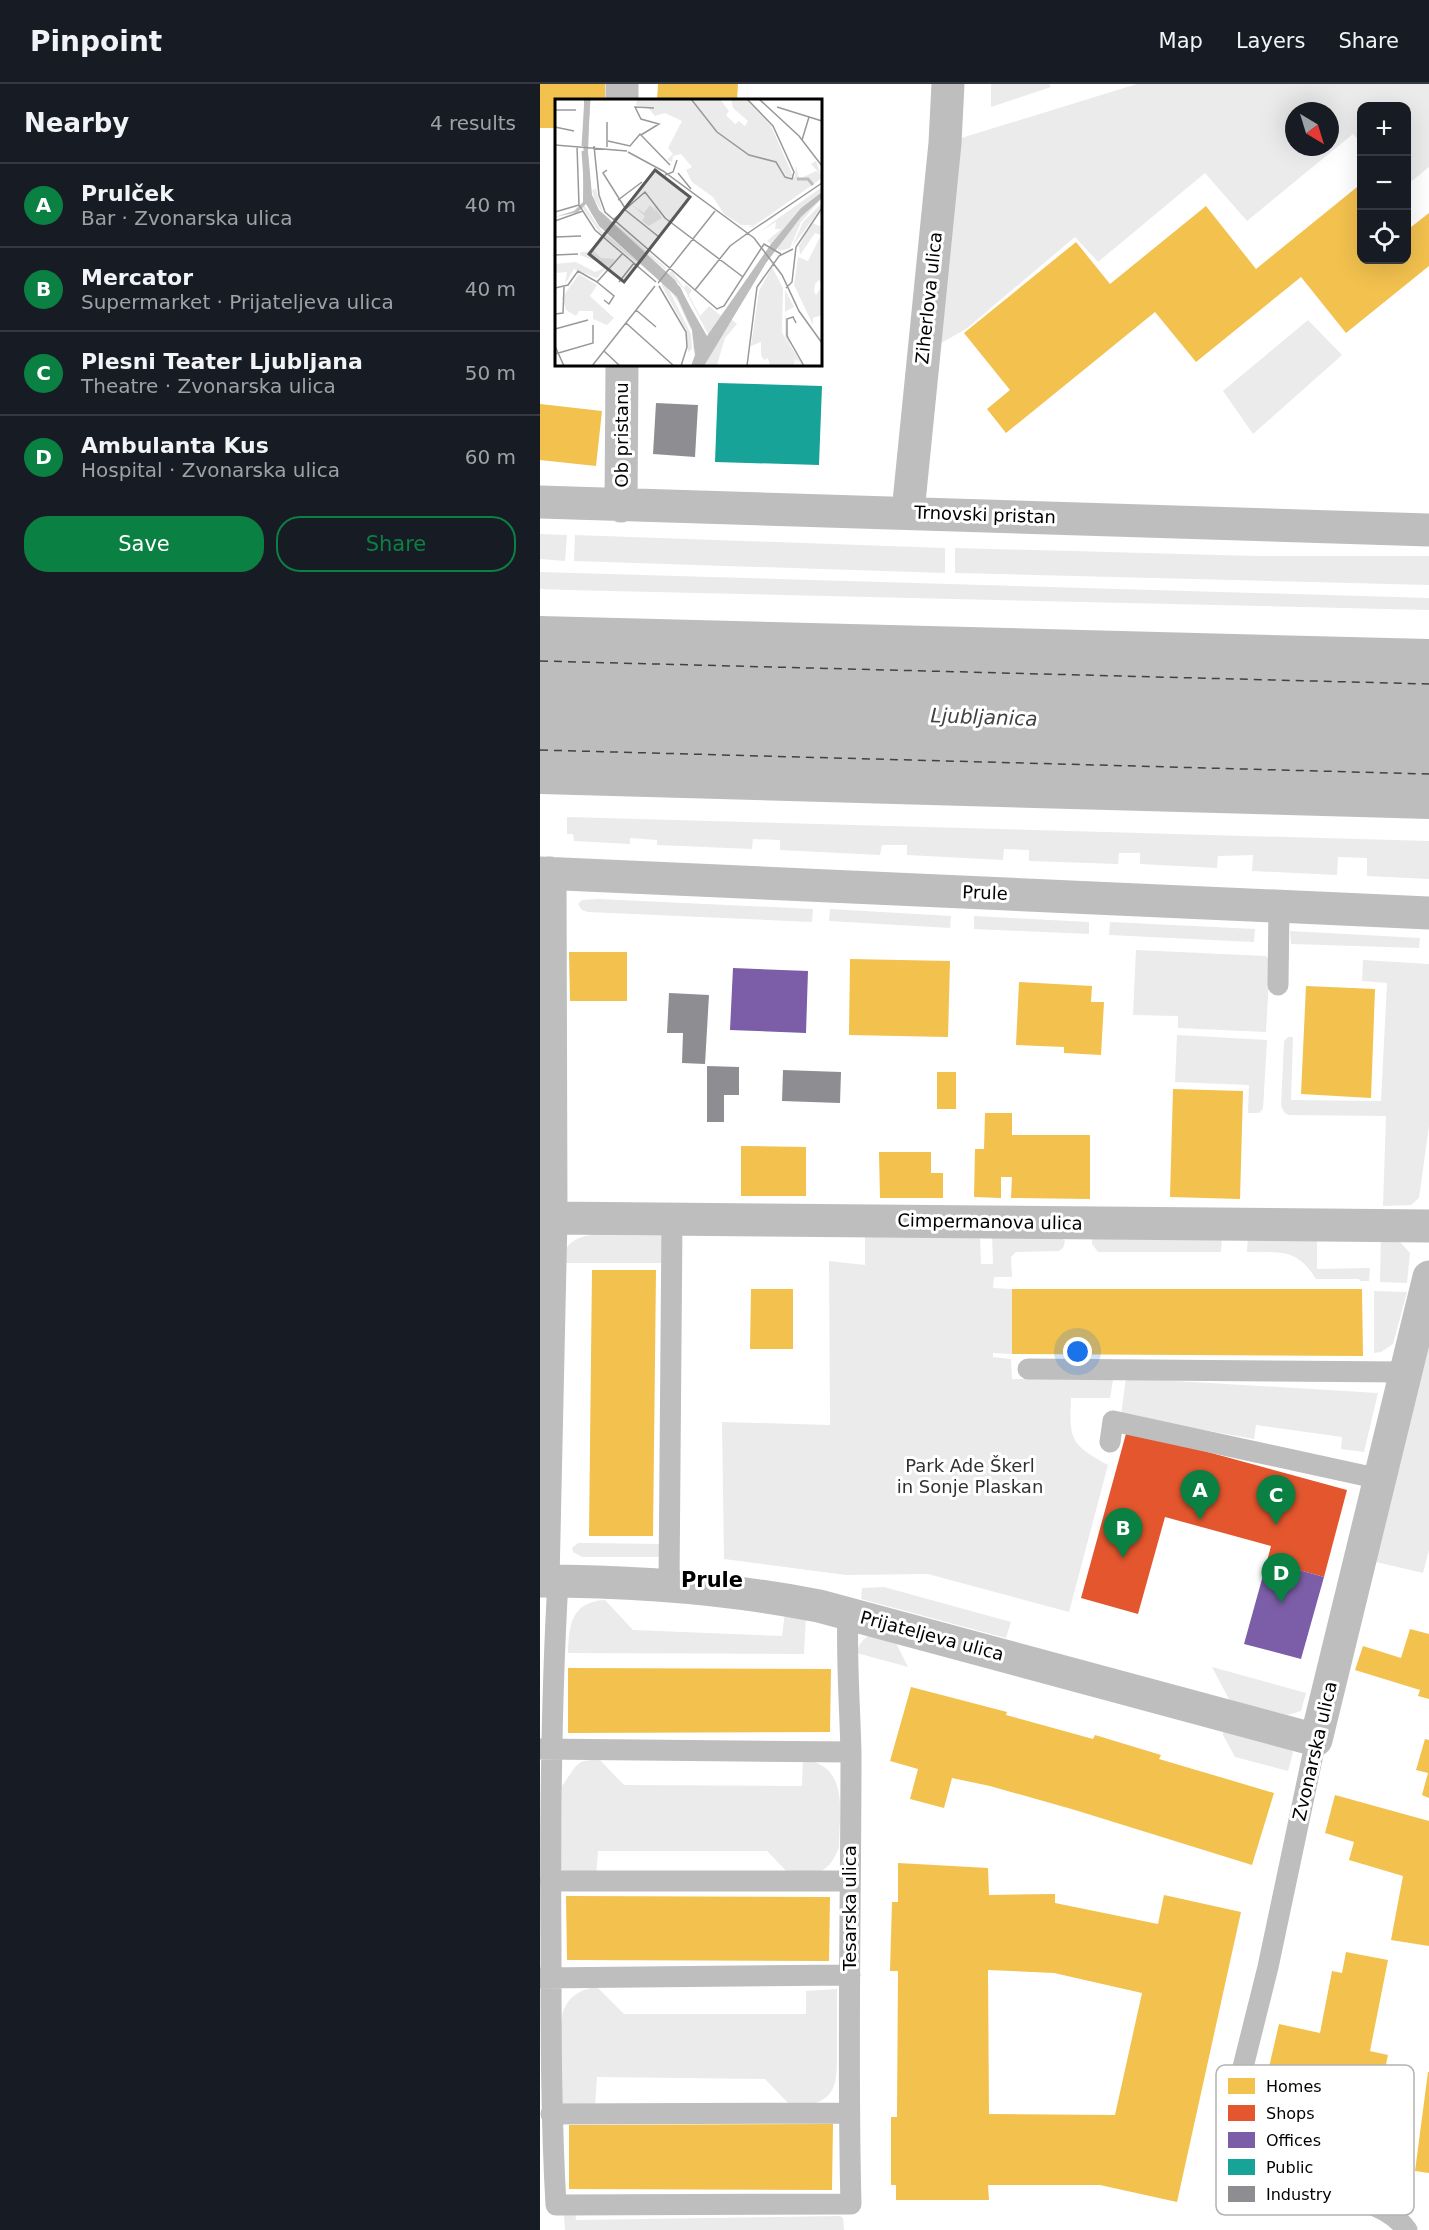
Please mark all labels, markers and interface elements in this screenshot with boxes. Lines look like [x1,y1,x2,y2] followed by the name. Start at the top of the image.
[30,25,162,58] text: Pinpoint
[1159,29,1203,53] text: Map
[1236,29,1305,53] text: Layers
[1338,29,1399,53] text: Share
[555,99,822,366] inset map
[1285,102,1339,156] north arrow
[1357,102,1411,264] map controls
[1357,102,1411,156] button: +
[24,108,129,138] text: Nearby
[430,111,516,135] text: 4 results
[1357,156,1411,210] button: −
[81,181,174,206] text: Prulček
[36,193,51,217] text: A
[465,193,516,217] text: 40 m
[81,206,293,230] text: Bar · Zvonarska ulica
[1357,210,1411,264] button: locate
[911,231,946,365] street label: Ziherlova ulica
[81,265,193,290] text: Mercator
[36,277,51,301] text: B
[465,277,516,301] text: 40 m
[81,290,394,314] text: Supermarket · Prijateljeva ulica
[81,349,363,374] text: Plesni Teater Ljubljana
[36,361,51,385] text: C
[465,361,516,385] text: 50 m
[81,374,336,398] text: Theatre · Zvonarska ulica
[611,382,632,488] street label: Ob pristanu
[81,433,269,458] text: Ambulanta Kus
[35,445,52,469] text: D
[465,445,516,469] text: 60 m
[81,458,340,482] text: Hospital · Zvonarska ulica
[913,501,1056,527] street label: Trnovski pristan
[24,516,264,572] button: Save
[276,516,516,572] button: Share
[930,703,1038,731] water label: Ljubljanica
[962,881,1008,904] street label: Prule
[897,1209,1083,1234] street label: Cimpermanova ulica
[1063,1337,1092,1366] your location
[897,1455,1043,1497] park label: Park Ade Škerl in Sonje Plaskan
[1180,1470,1220,1520] pin: A
[1256,1476,1296,1525] pin: C
[1104,1508,1142,1558] pin: B
[1262,1554,1300,1603] pin: D
[681,1568,743,1592] district label: Prule
[858,1606,1006,1665] street label: Prijateljeva ulica
[1288,1679,1341,1823] street label: Zvonarska ulica
[839,1845,860,1972] street label: Tesarska ulica
[1216,2065,1414,2215] legend
[1266,2077,1322,2096] text: Homes
[1266,2104,1315,2123] text: Shops
[1266,2131,1321,2150] text: Offices
[1266,2158,1313,2177] text: Public
[1266,2185,1332,2204] text: Industry

